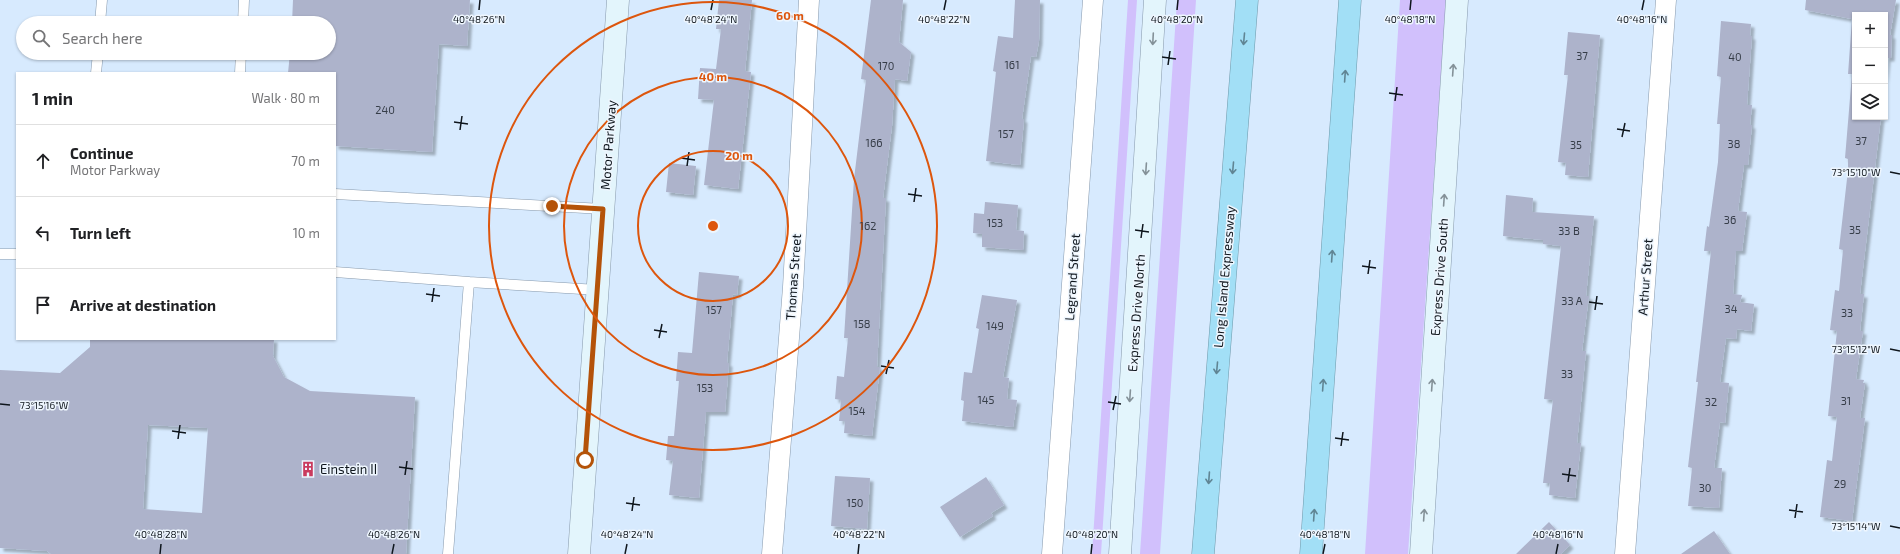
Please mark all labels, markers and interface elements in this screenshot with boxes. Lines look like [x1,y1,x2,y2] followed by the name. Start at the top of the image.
[776,8,804,22] text: 60 m
[1852,12,1888,120] map controls
[1852,12,1888,48] button: +
[453,13,505,25] text: 40°48'26"N
[685,13,737,25] text: 40°48'24"N
[918,13,970,25] text: 40°48'22"N
[1151,13,1203,25] text: 40°48'20"N
[1385,13,1435,25] text: 40°48'18"N
[1617,13,1667,25] text: 40°48'16"N
[16,16,336,60] search box
[30,27,52,49] icon: search
[62,29,143,47] text: Search here
[1150,32,1157,45] one-way arrow
[1240,32,1247,45] one-way arrow
[1852,48,1888,84] button: −
[1576,49,1588,62] house number: 37
[1728,50,1742,63] house number: 40
[1004,58,1020,71] house number: 161
[878,59,894,72] house number: 170
[1449,64,1456,77] one-way arrow
[699,69,727,83] text: 40 m
[1341,70,1348,83] one-way arrow
[1852,84,1888,120] button: layers
[32,88,73,108] text: 1 min
[251,90,320,106] text: Walk · 80 m
[597,99,619,191] street label: Motor Parkway
[375,103,395,116] house number: 240
[998,127,1014,140] house number: 157
[1855,134,1867,147] house number: 37
[866,136,882,149] house number: 166
[1728,137,1740,150] house number: 38
[1570,138,1582,151] house number: 35
[70,144,133,162] text: Continue
[725,148,753,162] text: 20 m
[32,150,54,172] icon: ahead
[291,153,320,169] text: 70 m
[1230,161,1237,174] one-way arrow
[70,162,160,178] text: Motor Parkway
[1142,162,1149,175] one-way arrow
[1832,166,1881,178] text: 73°15'10"W
[1441,194,1448,207] one-way arrow
[543,197,561,215] route end
[1210,205,1238,349] street label: Long Island Expressway
[1724,213,1736,226] house number: 36
[987,216,1003,229] house number: 153
[1427,217,1451,337] street label: Express Drive South
[706,219,720,233] centre of rings
[860,219,876,232] house number: 162
[32,222,54,244] icon: left
[1849,223,1861,236] house number: 35
[70,224,131,242] text: Turn left
[1558,224,1580,237] house number: 33 B
[293,225,320,241] text: 10 m
[782,233,804,321] street label: Thomas Street
[1061,233,1083,321] street label: Legrand Street
[1634,238,1656,316] street label: Arthur Street
[1328,250,1335,263] one-way arrow
[1124,254,1148,372] street label: Express Drive North
[32,294,54,316] icon: arrive
[1561,294,1583,307] house number: 33 A
[70,296,216,314] text: Arrive at destination
[1725,302,1738,315] house number: 34
[706,303,722,316] house number: 157
[1841,306,1853,319] house number: 33
[854,317,870,330] house number: 158
[986,319,1004,332] house number: 149
[1832,343,1881,355] text: 73°15'12"W
[1214,361,1221,374] one-way arrow
[1561,367,1573,380] house number: 33
[1319,379,1326,392] one-way arrow
[1429,379,1436,392] one-way arrow
[697,381,713,394] house number: 153
[1127,389,1134,402] one-way arrow
[977,393,995,406] house number: 145
[1841,394,1851,407] house number: 31
[1705,395,1717,408] house number: 32
[20,399,69,411] text: 73°15'16"W
[848,404,866,417] house number: 154
[576,451,594,469] route start
[299,460,317,478] building icon: Einstein II
[320,461,377,477] place label: Einstein II
[1205,471,1212,484] one-way arrow
[1834,477,1846,490] house number: 29
[1699,481,1711,494] house number: 30
[847,496,863,509] house number: 150
[1310,509,1317,522] one-way arrow
[1420,509,1427,522] one-way arrow
[1832,520,1881,532] text: 73°15'14"W
[135,528,187,540] text: 40°48'28"N
[368,528,420,540] text: 40°48'26"N
[601,528,653,540] text: 40°48'24"N
[833,528,885,540] text: 40°48'22"N
[1066,528,1118,540] text: 40°48'20"N
[1300,528,1350,540] text: 40°48'18"N
[1533,528,1583,540] text: 40°48'16"N

